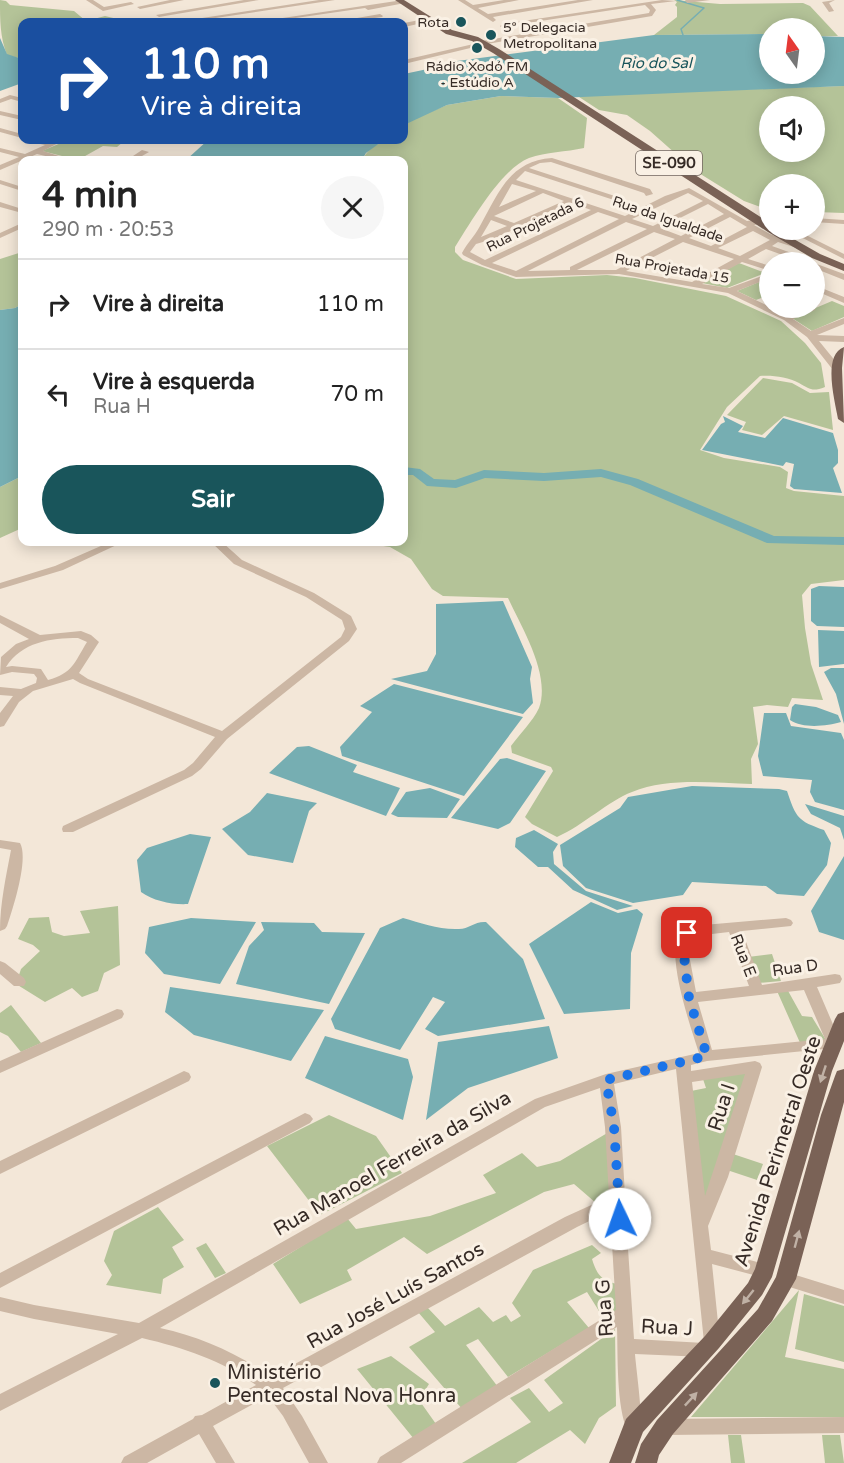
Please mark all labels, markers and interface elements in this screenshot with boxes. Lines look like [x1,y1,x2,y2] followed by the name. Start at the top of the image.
[417,14,449,31] place label: Rota
[454,15,468,29] marker: Rota
[759,18,825,84] north arrow
[759,18,825,318] map controls
[503,19,597,52] place label: 5° Delegacia Metropolitana
[484,28,498,42] marker: 5° Delegacia Metropolitana
[141,39,270,90] text: 110 m
[470,41,484,55] marker: Rádio Xodó FM - Estúdio A
[42,42,120,120] icon: right
[620,54,694,72] water label: Rio do Sal
[426,58,528,91] place label: Rádio Xodó FM - Estúdio A
[141,90,302,123] text: Vire à direita
[759,96,825,162] button: sound
[636,151,702,175] road number: SE-090
[42,174,138,217] text: 4 min
[759,174,825,240] button: +
[321,176,384,239] button: close
[483,193,587,255] street label: Rua Projetada 6
[610,193,726,246] street label: Rua da Igualdade
[42,218,174,242] text: 290 m · 20:53
[614,250,730,287] street label: Rua Projetada 15
[759,252,825,318] button: −
[42,288,75,321] icon: right
[93,291,224,317] text: Vire à direita
[317,291,384,317] text: 110 m
[93,369,255,395] text: Vire à esquerda
[42,378,75,411] icon: left
[330,381,384,407] text: 70 m
[93,395,151,419] text: Rua H
[42,465,384,534] button: Sair
[661,907,712,958] pin
[670,916,703,949] icon: arrive
[726,931,760,980] street label: Rua E
[771,955,819,981] street label: Rua D
[729,1033,827,1270] street label: Avenida Perimetral Oeste
[818,1065,827,1083] one-way arrow
[703,1081,741,1134] street label: Rua I
[269,1086,516,1242] street label: Rua Manoel Ferreira da Silva
[588,1187,652,1251] position arrow
[792,1230,802,1248] one-way arrow
[303,1237,488,1355] street label: Rua José Luís Santos
[591,1278,619,1338] street label: Rua G
[743,1290,755,1305] one-way arrow
[640,1315,694,1341] street label: Rua J
[227,1361,456,1408] place label: Ministério Pentecostal Nova Honra
[208,1376,222,1390] marker: Ministério Pentecostal Nova Honra
[684,1392,697,1407] one-way arrow

